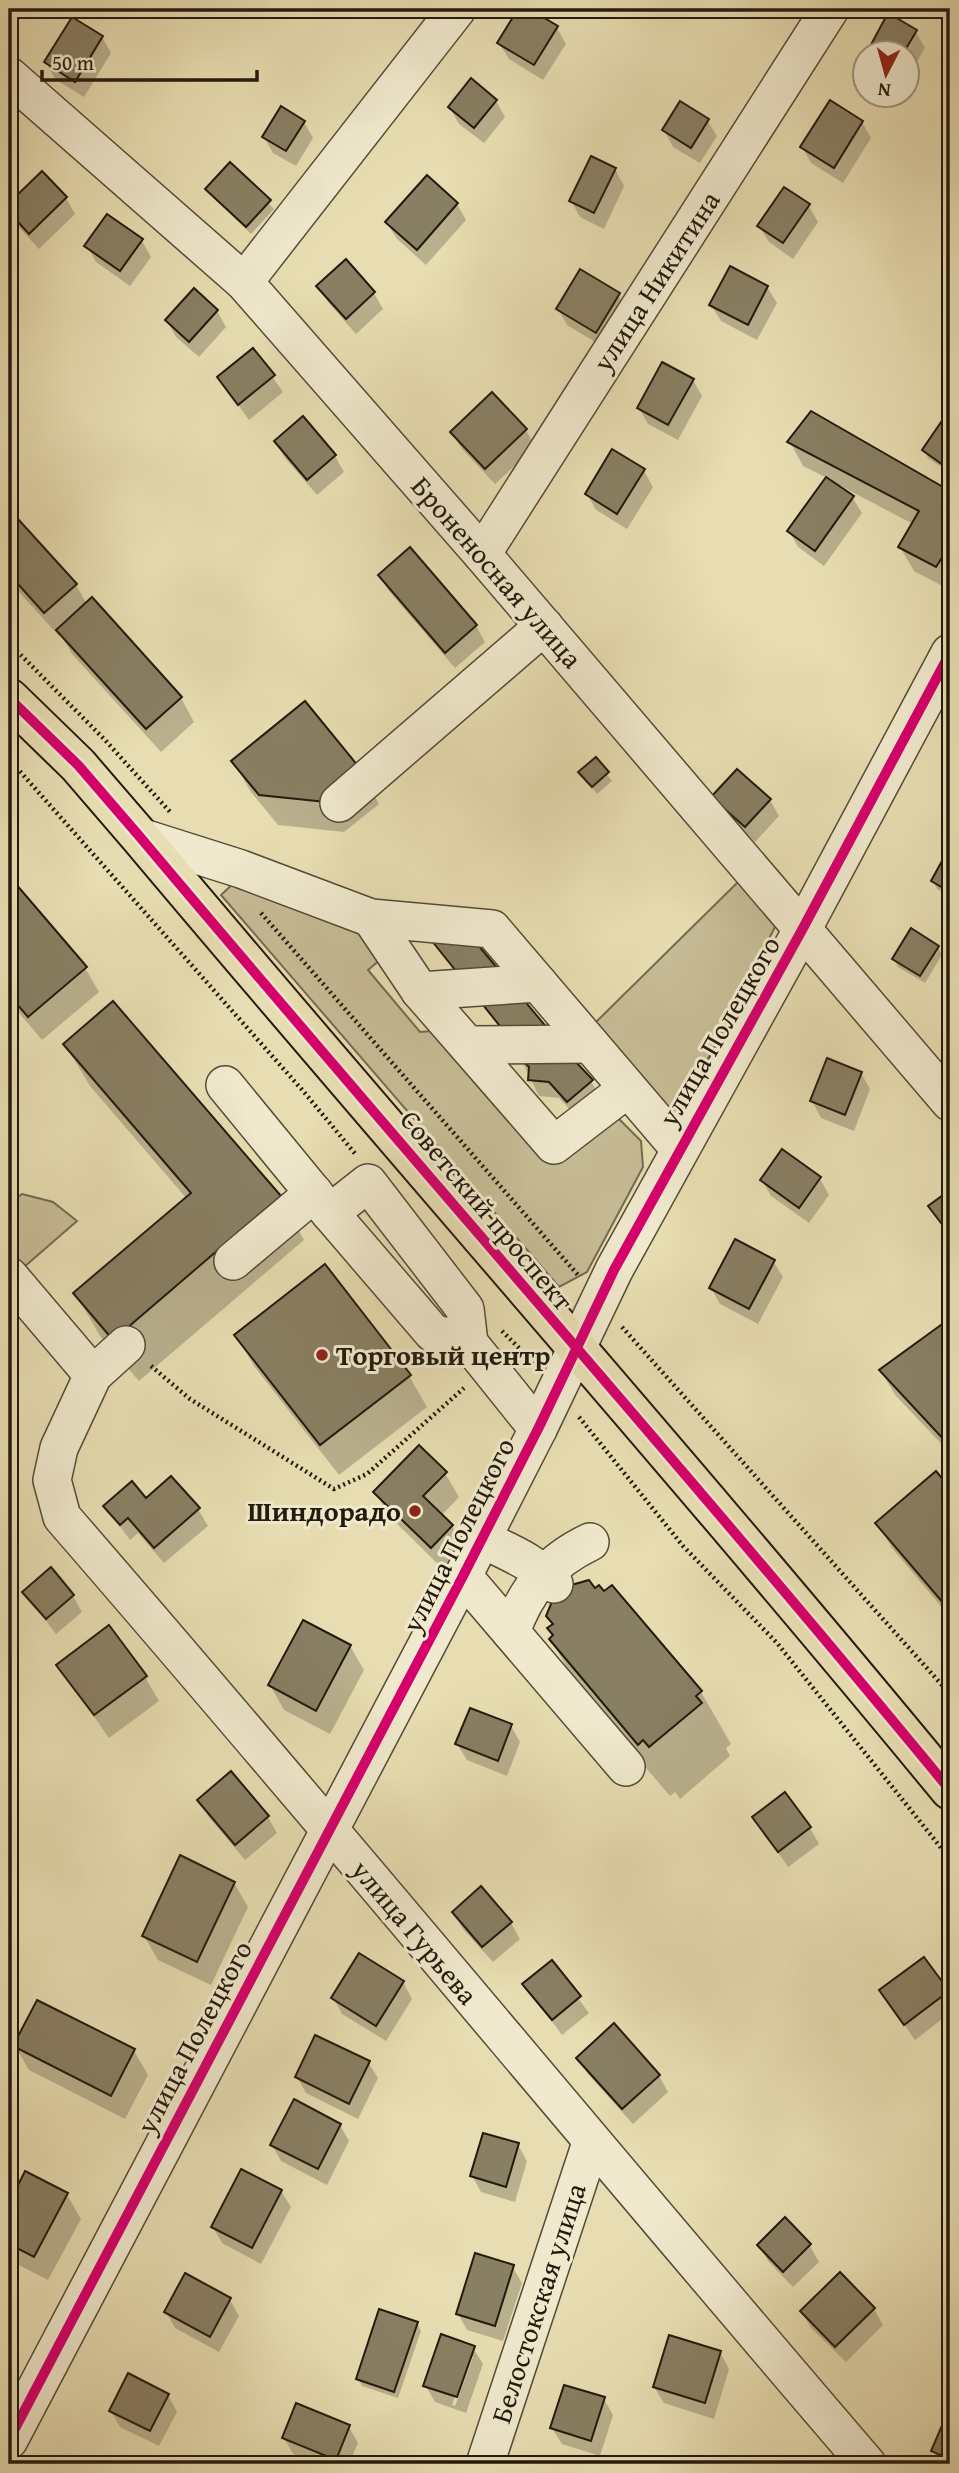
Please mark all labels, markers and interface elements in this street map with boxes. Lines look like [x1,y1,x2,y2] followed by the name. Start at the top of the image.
[42,38,257,82] scale bar
[850,38,920,108] north arrow
[52,47,94,78] text: 50 m
[876,76,892,105] text: N
[581,182,730,380] street label: улица Никитина
[402,466,593,677] street label: Броненосная улица
[647,928,790,1134] street label: улица Полецкого
[391,1100,584,1319] street label: Советский проспект
[336,1334,551,1375] place label: Торговый центр
[314,1347,330,1363] marker: Торговый центр
[390,1430,524,1640] street label: улица Полецкого
[248,1490,401,1531] place label: Шиндорадо
[407,1503,423,1519] marker: Шиндорадо
[342,1850,489,2014] street label: улица Гурьева
[125,1933,262,2142] street label: улица Полецкого
[479,2177,596,2428] street label: Белостокская улица

